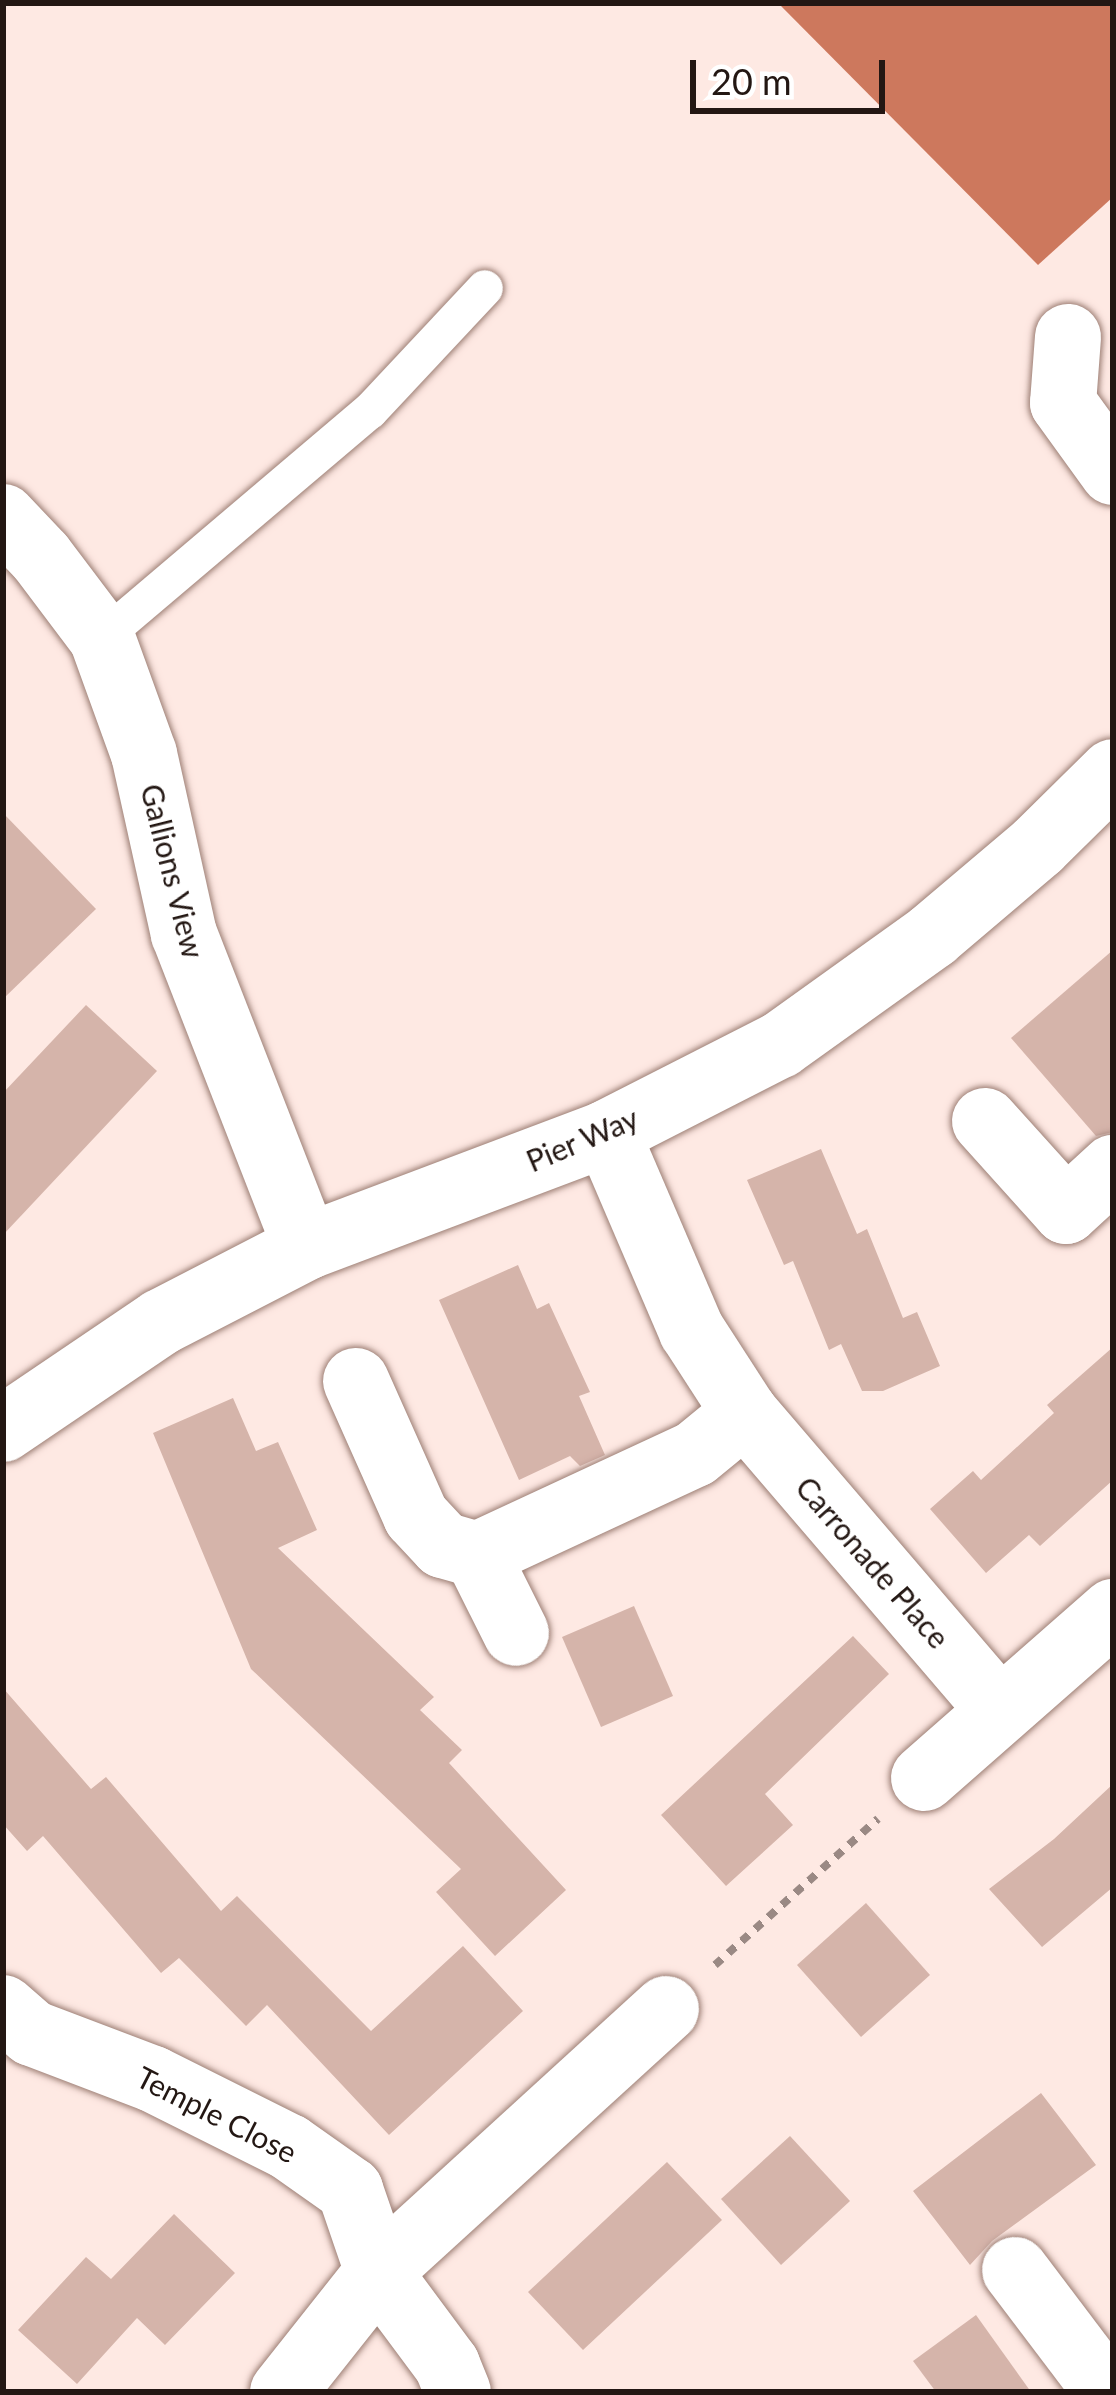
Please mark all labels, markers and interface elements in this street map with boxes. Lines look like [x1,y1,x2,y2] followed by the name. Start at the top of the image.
[696,36,891,110] scale bar
[711,59,792,103] text: 20 m
[134,780,212,962] street label: Gallions View
[520,1099,644,1179] street label: Pier Way
[789,1469,957,1655] street label: Carronade Place
[131,2058,303,2170] street label: Temple Close

